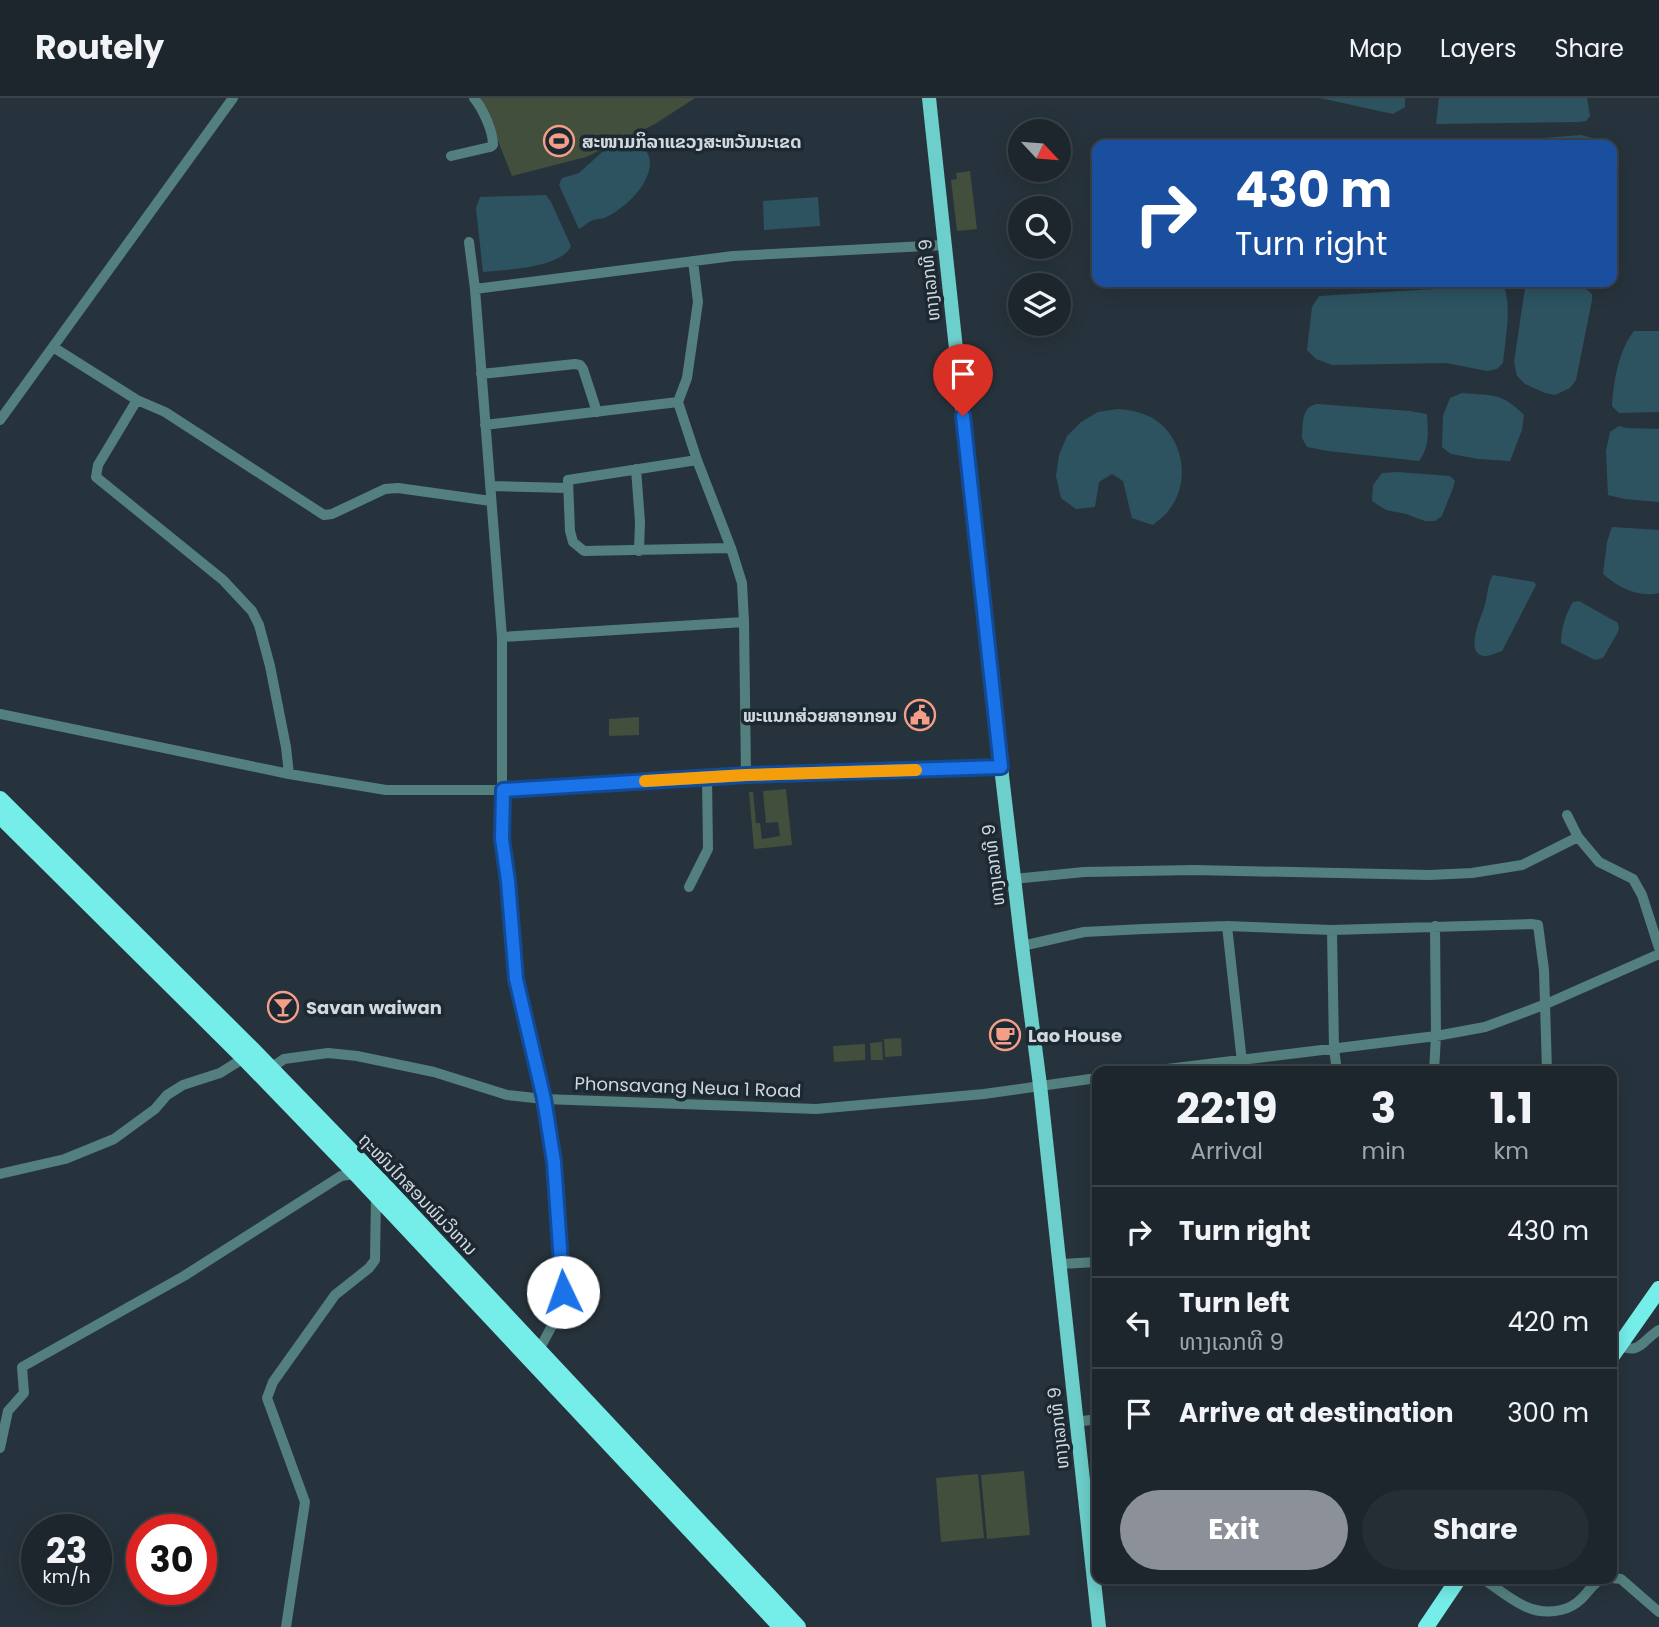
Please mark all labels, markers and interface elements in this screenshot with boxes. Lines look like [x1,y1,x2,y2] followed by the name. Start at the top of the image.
[35,24,164,71] text: Routely
[1349,32,1402,65] text: Map
[1440,32,1516,65] text: Layers
[1554,32,1624,65] text: Share
[1008,119,1071,182] north arrow
[1008,119,1071,336] map controls
[542,124,576,158] sports icon: ສະໜາມກິລາແຂວງສະຫວັນນະເຂດ
[582,129,801,154] place label: ສະໜາມກິລາແຂວງສະຫວັນນະເຂດ
[1235,156,1392,224] text: 430 m
[1120,168,1211,259] icon: right
[1008,196,1071,259] button: search
[1235,221,1387,266] text: Turn right
[912,238,946,322] street label: ທາງເລກທີ 9
[1008,273,1071,336] button: layers
[933,344,993,416] pin
[944,355,982,393] icon: arrive
[903,698,937,732] public building icon: ພະແນກສ່ວຍສາອາກອນ
[743,703,897,728] place label: ພະແນກສ່ວຍສາອາກອນ
[976,823,1010,907] street label: ທາງເລກທີ 9
[266,990,300,1024] bar icon: Savan waiwan
[306,995,442,1020] place label: Savan waiwan
[988,1018,1022,1052] cafe icon: Lao House
[1028,1023,1122,1048] place label: Lao House
[574,1071,802,1103] street label: Phonsavang Neua 1 Road
[1176,1079,1278,1138] text: 22:19
[1371,1079,1396,1138] text: 3
[1490,1079,1533,1138] text: 1.1
[353,1127,483,1261] street label: ຖະໜົນໄກສອນພົມວິຫານ
[1191,1135,1263,1167] text: Arrival
[1361,1135,1406,1167] text: min
[1493,1135,1529,1167] text: km
[1120,1213,1158,1251] icon: right
[1179,1213,1311,1249] text: Turn right
[1507,1213,1589,1249] text: 430 m
[526,1255,600,1329] position arrow
[1179,1285,1290,1321] text: Turn left
[1120,1304,1158,1342] icon: left
[1508,1304,1589,1340] text: 420 m
[1179,1326,1284,1358] text: ທາງເລກທີ 9
[1041,1386,1075,1470] street label: ທາງເລກທີ 9
[1120,1395,1158,1433] icon: arrive
[1179,1395,1454,1431] text: Arrive at destination
[1507,1395,1589,1431] text: 300 m
[1120,1490,1348,1570] button: Exit
[1362,1490,1589,1570] button: Share
[126,1514,217,1605] speed limit sign: 30
[46,1526,87,1575] text: 23
[43,1564,90,1589] text: km/h

